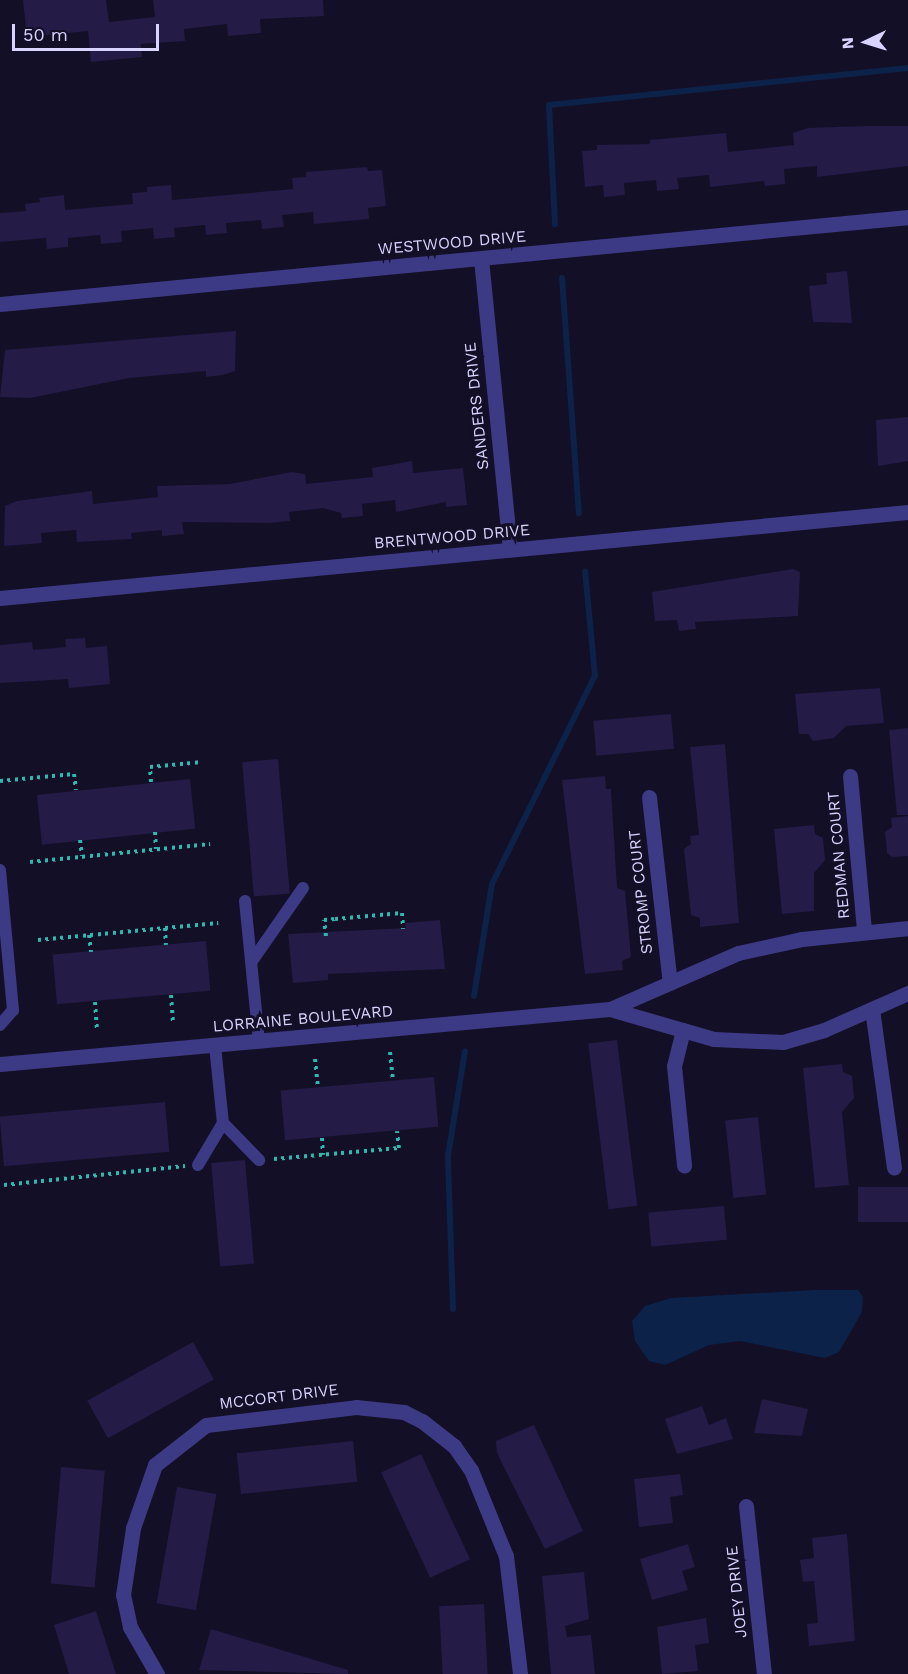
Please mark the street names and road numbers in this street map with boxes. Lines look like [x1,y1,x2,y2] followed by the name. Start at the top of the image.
[377,227,527,259] street label: WESTWOOD DRIVE
[461,341,493,471] street label: SANDERS DRIVE
[373,521,531,553] street label: BRENTWOOD DRIVE
[824,790,854,920] street label: REDMAN COURT
[625,829,657,955] street label: STROMP COURT
[212,1002,394,1036] street label: LORRAINE BOULEVARD
[218,1380,340,1414] street label: MCCORT DRIVE
[723,1545,751,1639] street label: JOEY DRIVE

